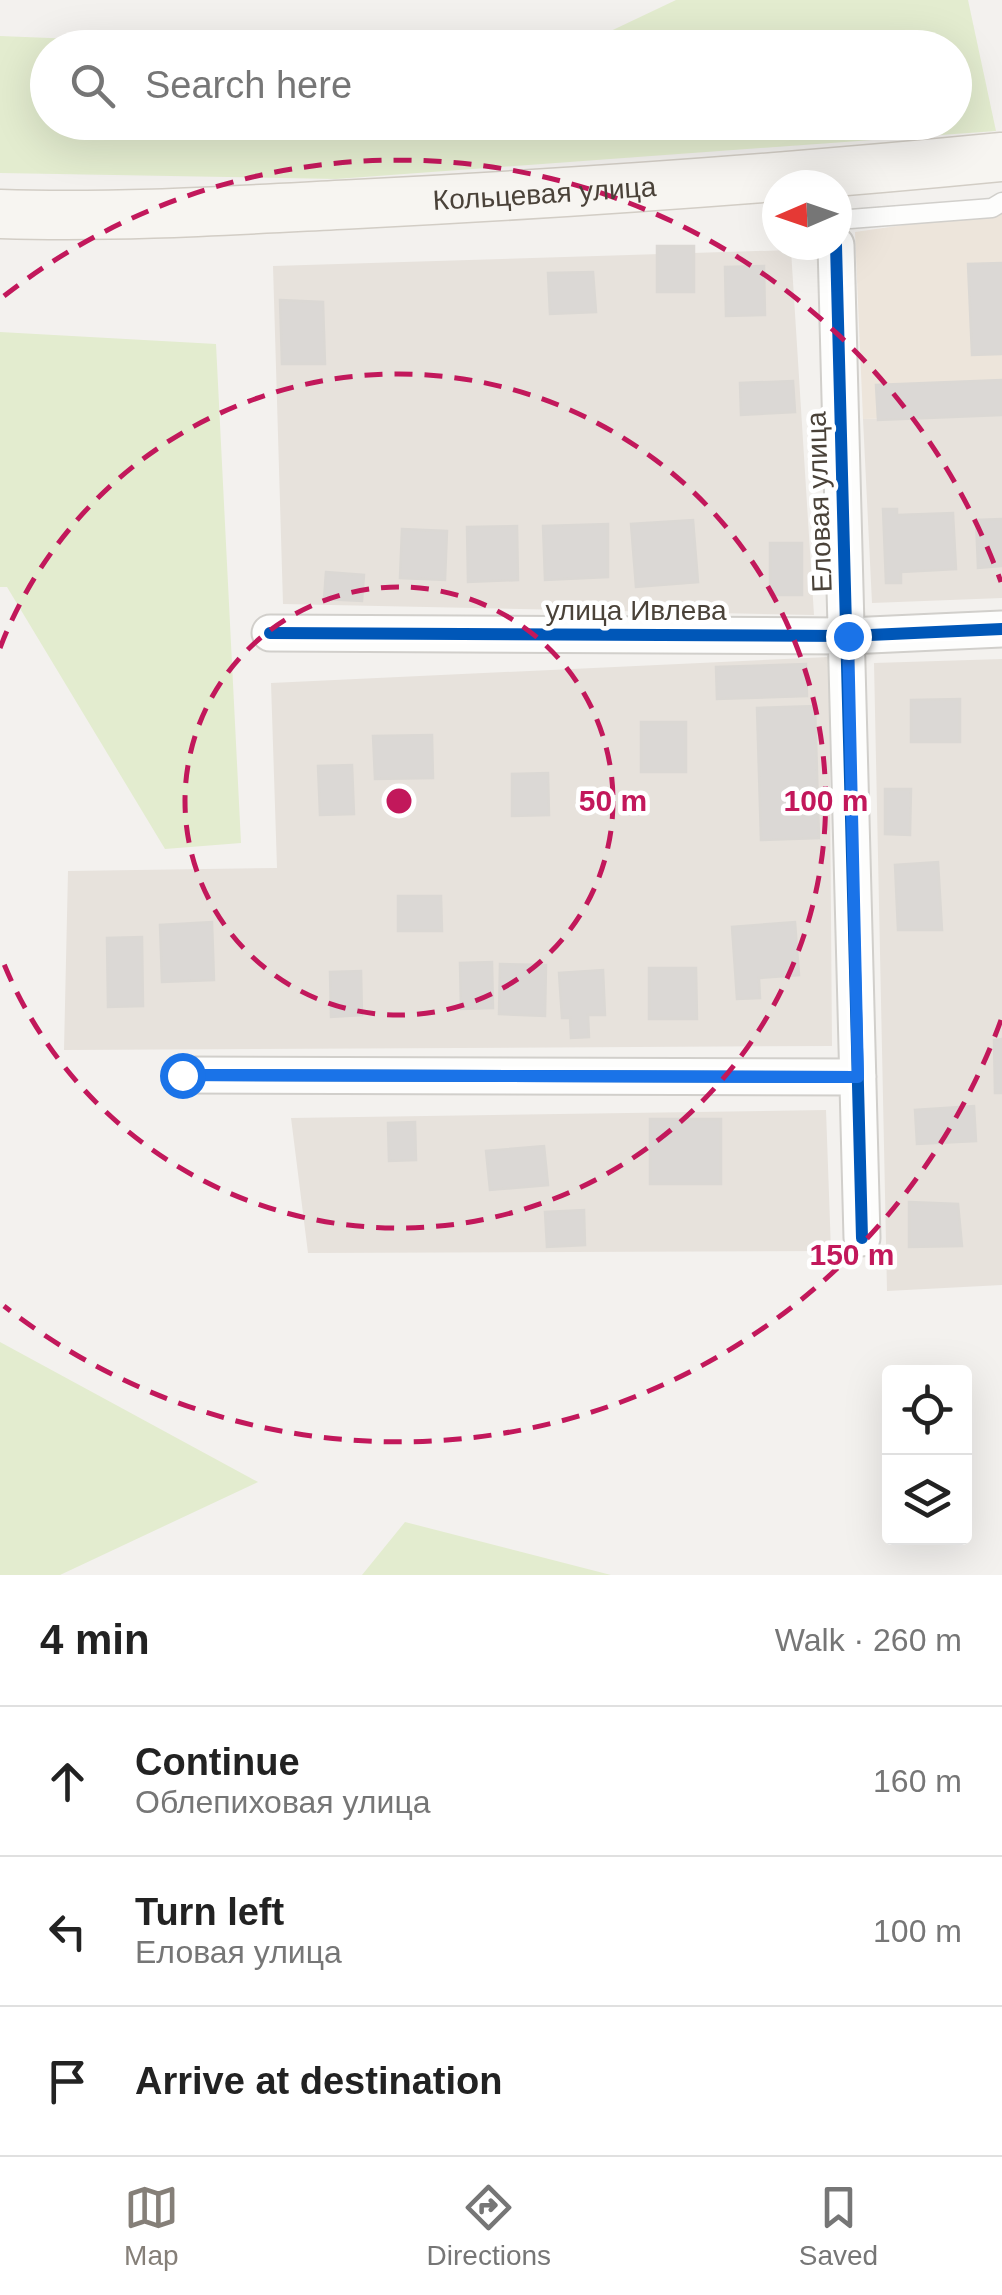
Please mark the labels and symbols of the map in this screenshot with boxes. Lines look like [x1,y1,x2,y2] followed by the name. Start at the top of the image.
[432,170,658,215] street label: Кольцевая улица
[762,170,852,260] north arrow
[800,411,838,593] street label: Еловая улица
[545,595,727,626] street label: улица Ивлева
[826,614,872,660] route end
[381,783,417,819] centre of rings
[579,784,647,817] text: 50 m
[783,784,869,817] text: 100 m
[160,1053,206,1099] route start
[809,1238,895,1271] text: 150 m

